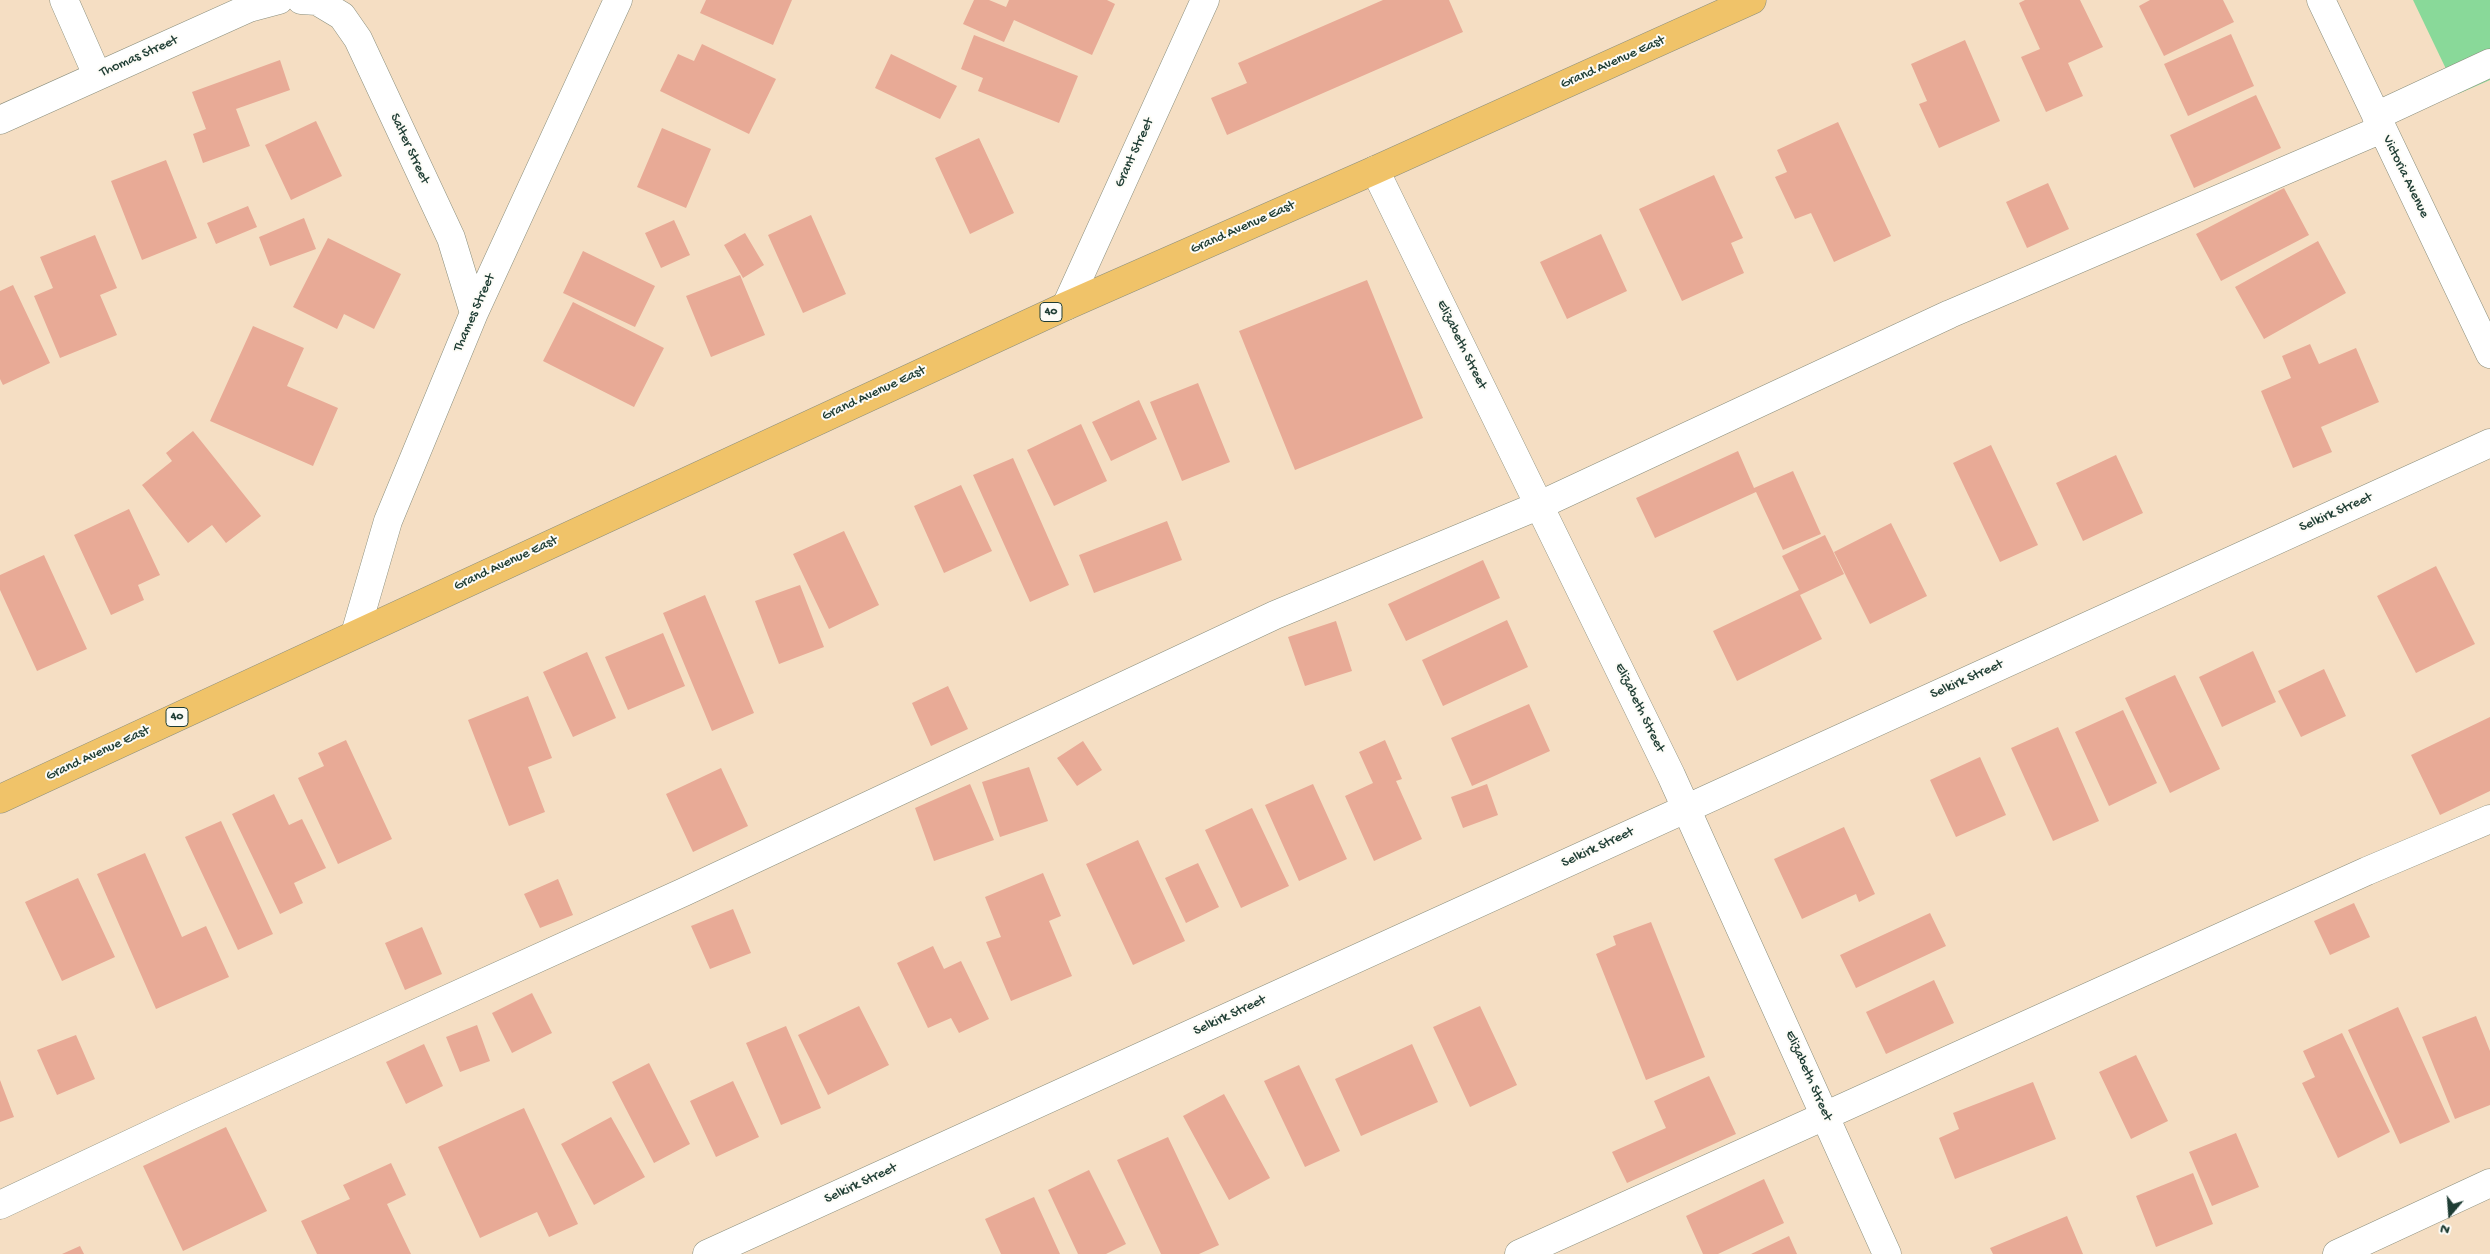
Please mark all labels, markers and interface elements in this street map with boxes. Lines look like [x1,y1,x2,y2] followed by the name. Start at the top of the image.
[97,32,181,82] street label: Thomas Street
[1558,32,1668,94] street label: Grand Avenue East
[385,111,433,187] street label: Salter Street
[1112,116,1158,190] street label: Grant Street
[2378,133,2432,221] street label: Victoria Avenue
[1188,197,1298,259] street label: Grand Avenue East
[450,271,500,355] street label: Thames Street
[1432,298,1490,392] street label: Elizabeth Street
[1040,302,1062,322] road number: 40
[819,363,929,425] street label: Grand Avenue East
[2297,489,2375,537] street label: Selkirk Street
[451,533,561,595] street label: Grand Avenue East
[1928,656,2006,704] street label: Selkirk Street
[1610,661,1668,755] street label: Elizabeth Street
[166,708,188,726] road number: 40
[43,723,153,785] street label: Grand Avenue East
[1559,824,1637,872] street label: Selkirk Street
[1191,992,1269,1040] street label: Selkirk Street
[1781,1028,1835,1124] street label: Elizabeth Street
[822,1160,900,1208] street label: Selkirk Street
[2425,1189,2475,1239] north arrow
[2438,1219,2452,1238] text: N

